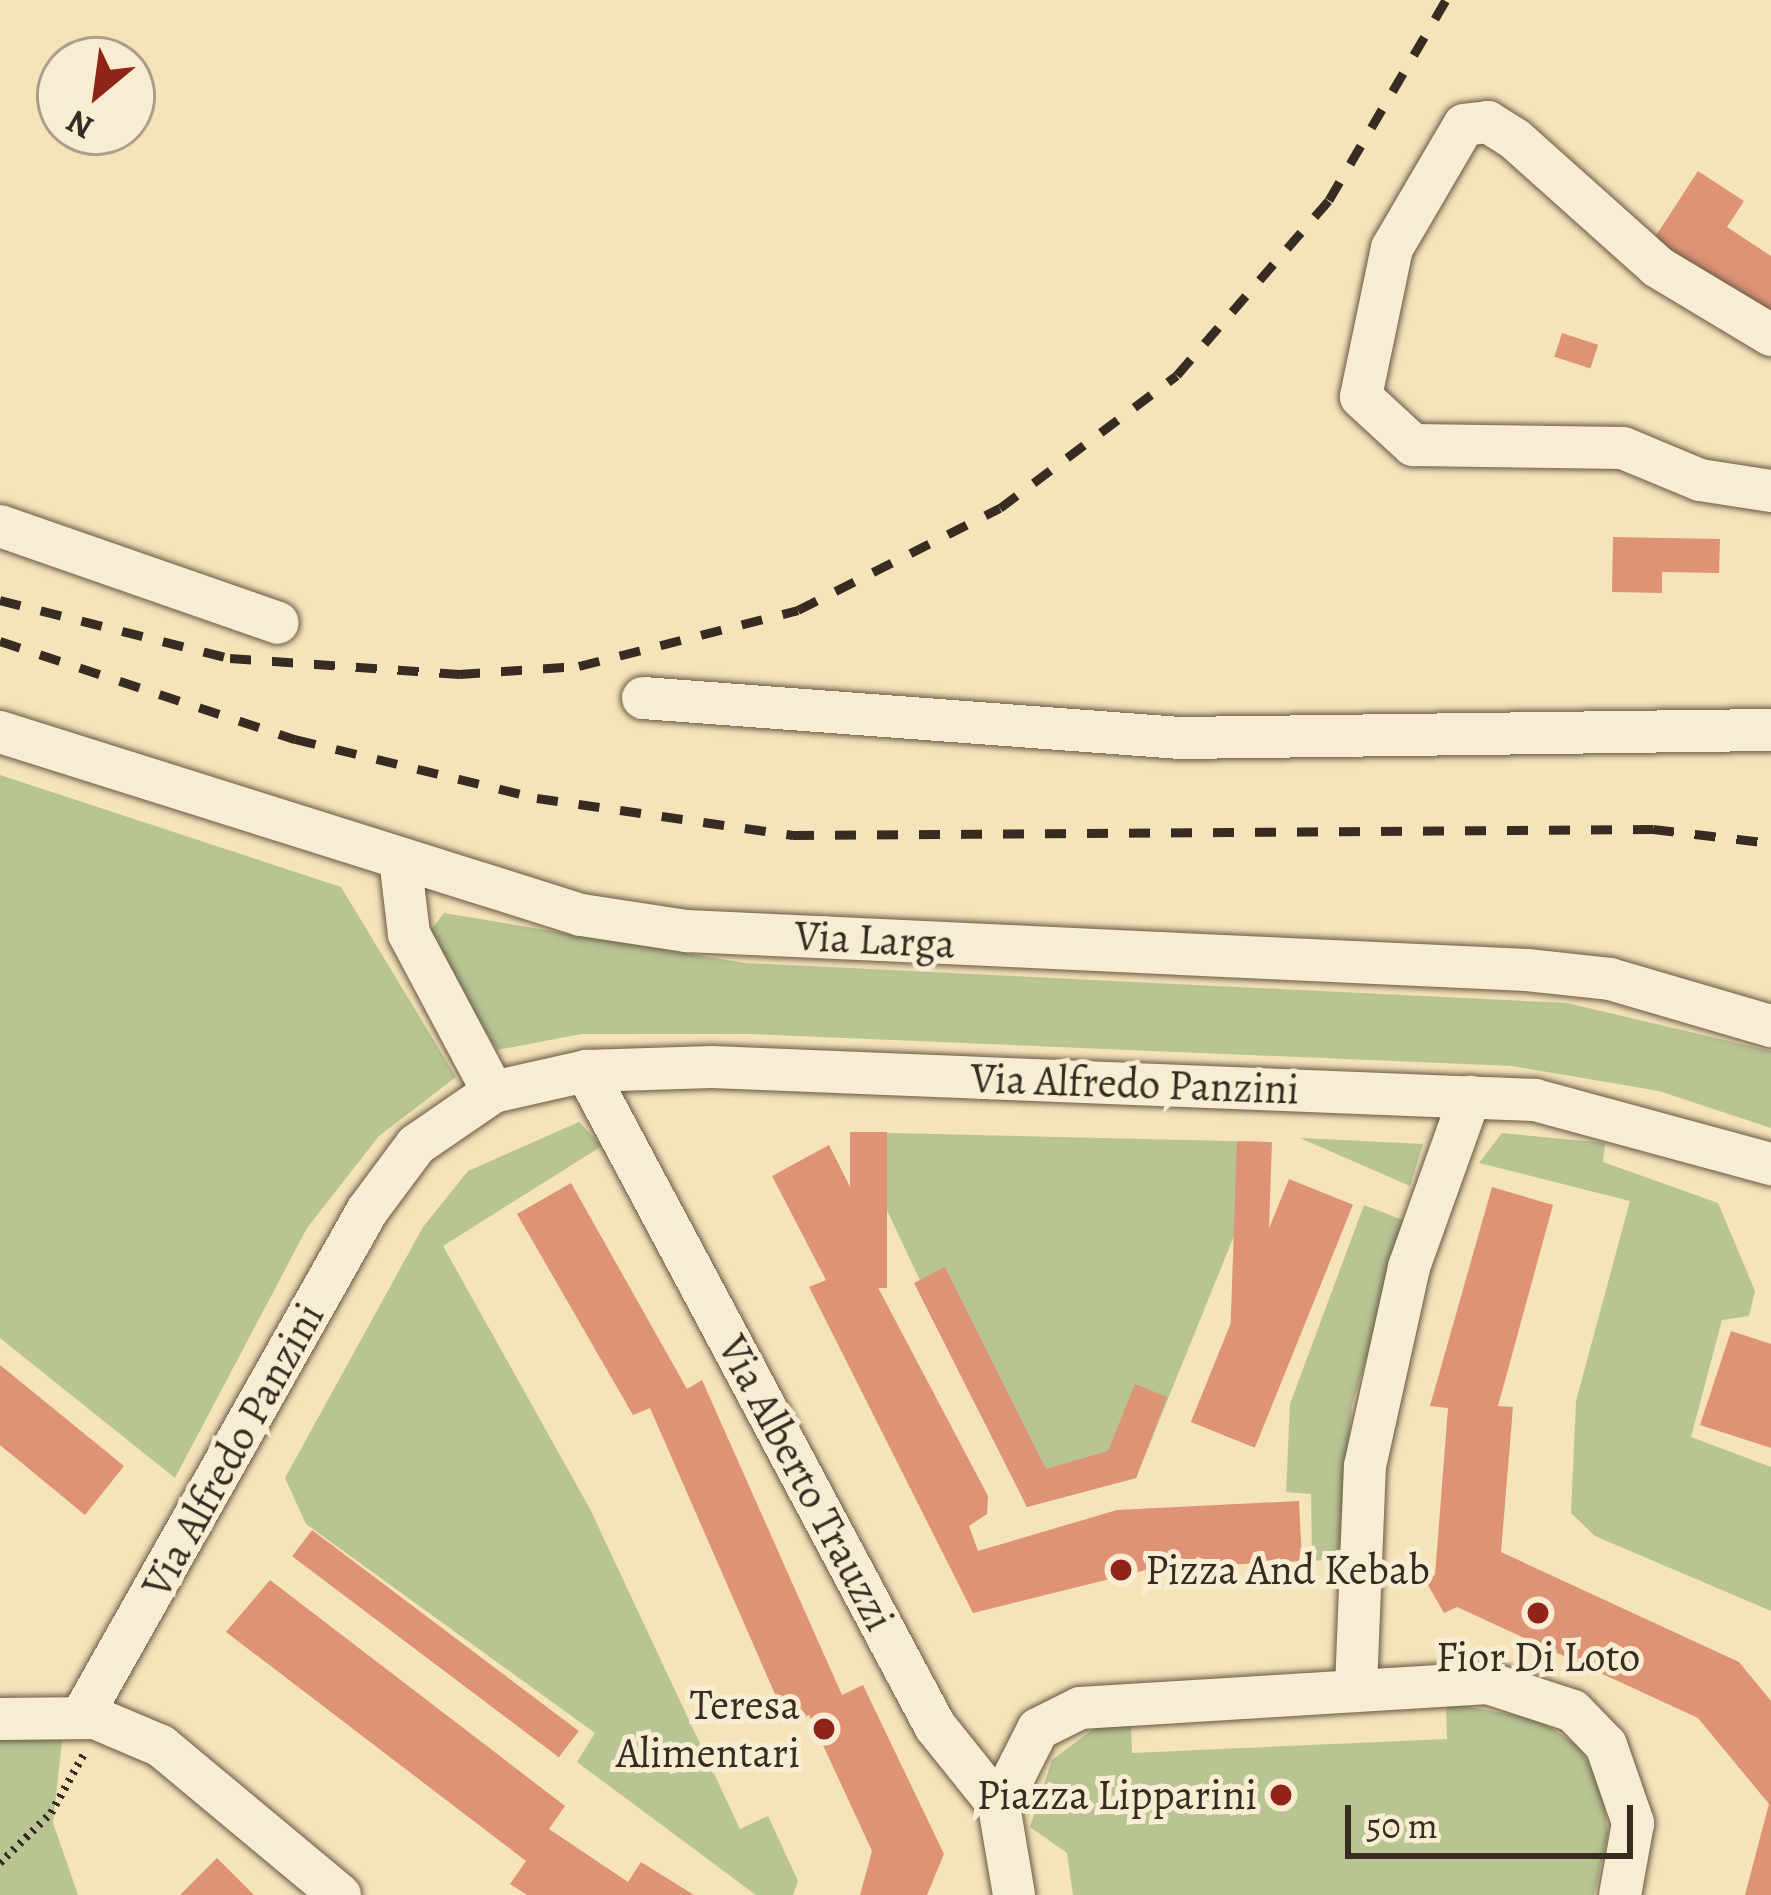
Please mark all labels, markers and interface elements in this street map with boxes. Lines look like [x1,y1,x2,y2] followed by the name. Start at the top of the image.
[36,36,156,156] north arrow
[58,100,101,151] text: N
[793,911,957,969] street label: Via Larga
[970,1053,1300,1115] street label: Via Alfredo Panzini
[131,1294,335,1606] street label: Via Alfredo Panzini
[707,1327,905,1639] street label: Via Alberto Trauzzi
[1145,1545,1430,1595] place label: Pizza And Kebab
[1108,1557,1134,1583] marker: Pizza And Kebab
[1525,1600,1551,1626] marker: Fior Di Loto
[1436,1632,1640,1682] place label: Fior Di Loto
[616,1680,800,1778] place label: Teresa Alimentari
[811,1716,837,1742] marker: Teresa Alimentari
[976,1770,1257,1820] place label: Piazza Lipparini
[1351,1781,1639,1855] scale bar
[1268,1782,1294,1808] marker: Piazza Lipparini
[1366,1801,1438,1850] text: 50 m

